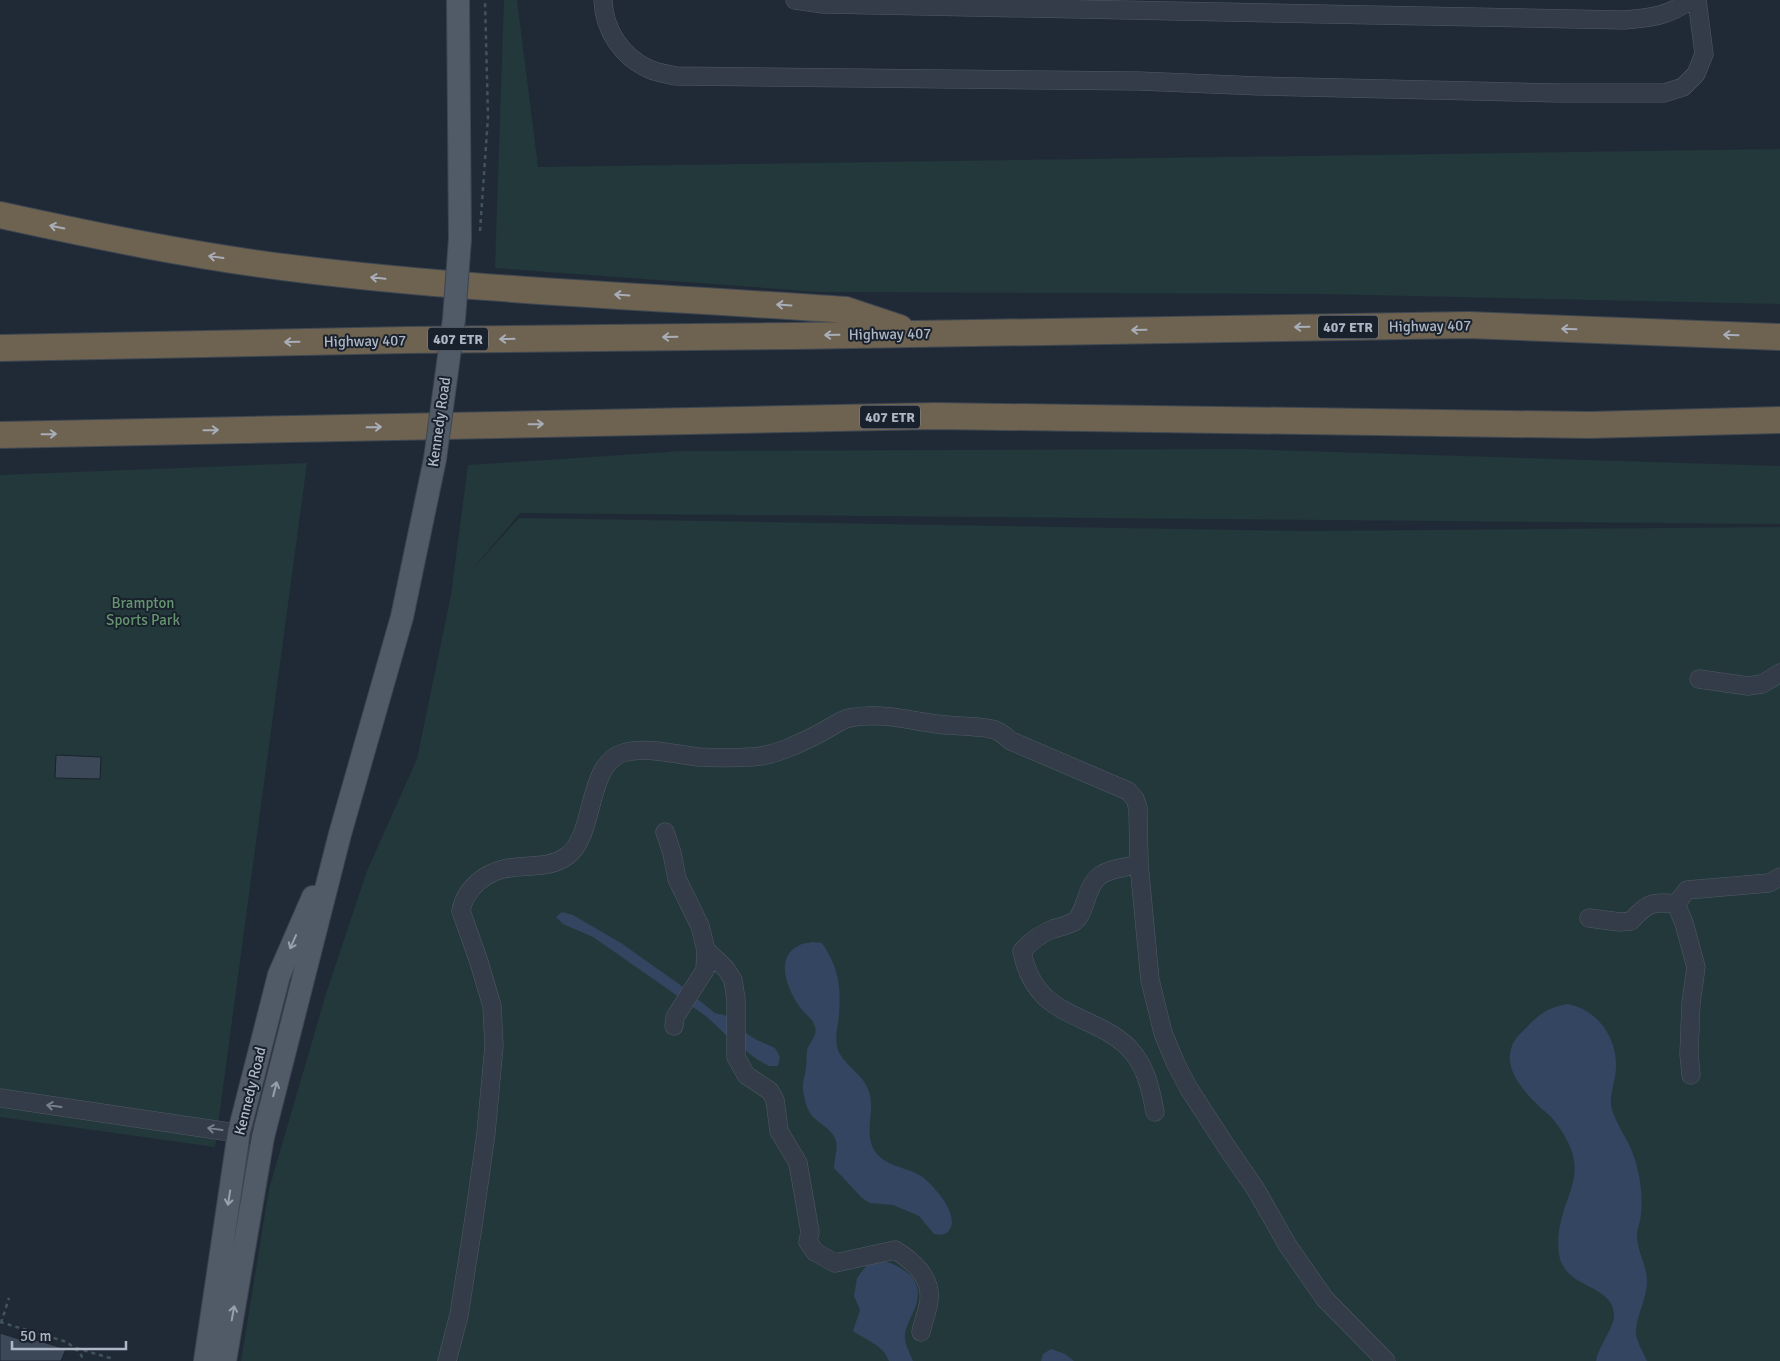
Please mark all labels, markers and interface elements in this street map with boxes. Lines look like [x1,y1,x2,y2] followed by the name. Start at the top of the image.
[49,222,65,231] one-way arrow
[209,252,225,262] one-way arrow
[370,273,386,283] one-way arrow
[614,291,630,300] one-way arrow
[776,301,792,310] one-way arrow
[1318,316,1378,338] road number: 407 ETR
[1388,316,1472,336] street label: Highway 407
[1294,323,1310,332] one-way arrow
[848,324,932,344] street label: Highway 407
[1561,324,1577,333] one-way arrow
[1131,325,1148,335] one-way arrow
[428,328,488,350] road number: 407 ETR
[1724,330,1740,339] one-way arrow
[323,331,407,351] street label: Highway 407
[825,331,841,340] one-way arrow
[662,332,678,342] one-way arrow
[500,334,516,344] one-way arrow
[285,337,301,347] one-way arrow
[424,376,454,468] street label: Kennedy Road
[860,406,920,428] road number: 407 ETR
[528,419,544,429] one-way arrow
[365,422,381,432] one-way arrow
[203,426,219,435] one-way arrow
[40,429,56,439] one-way arrow
[106,594,180,629] park label: Brampton Sports Park
[287,934,297,949] one-way arrow
[230,1045,270,1137] street label: Kennedy Road
[271,1082,280,1098] one-way arrow
[46,1101,62,1111] one-way arrow
[207,1124,223,1134] one-way arrow
[224,1189,234,1205] one-way arrow
[228,1305,238,1321] one-way arrow
[12,1318,126,1350] scale bar
[20,1327,51,1345] text: 50 m

